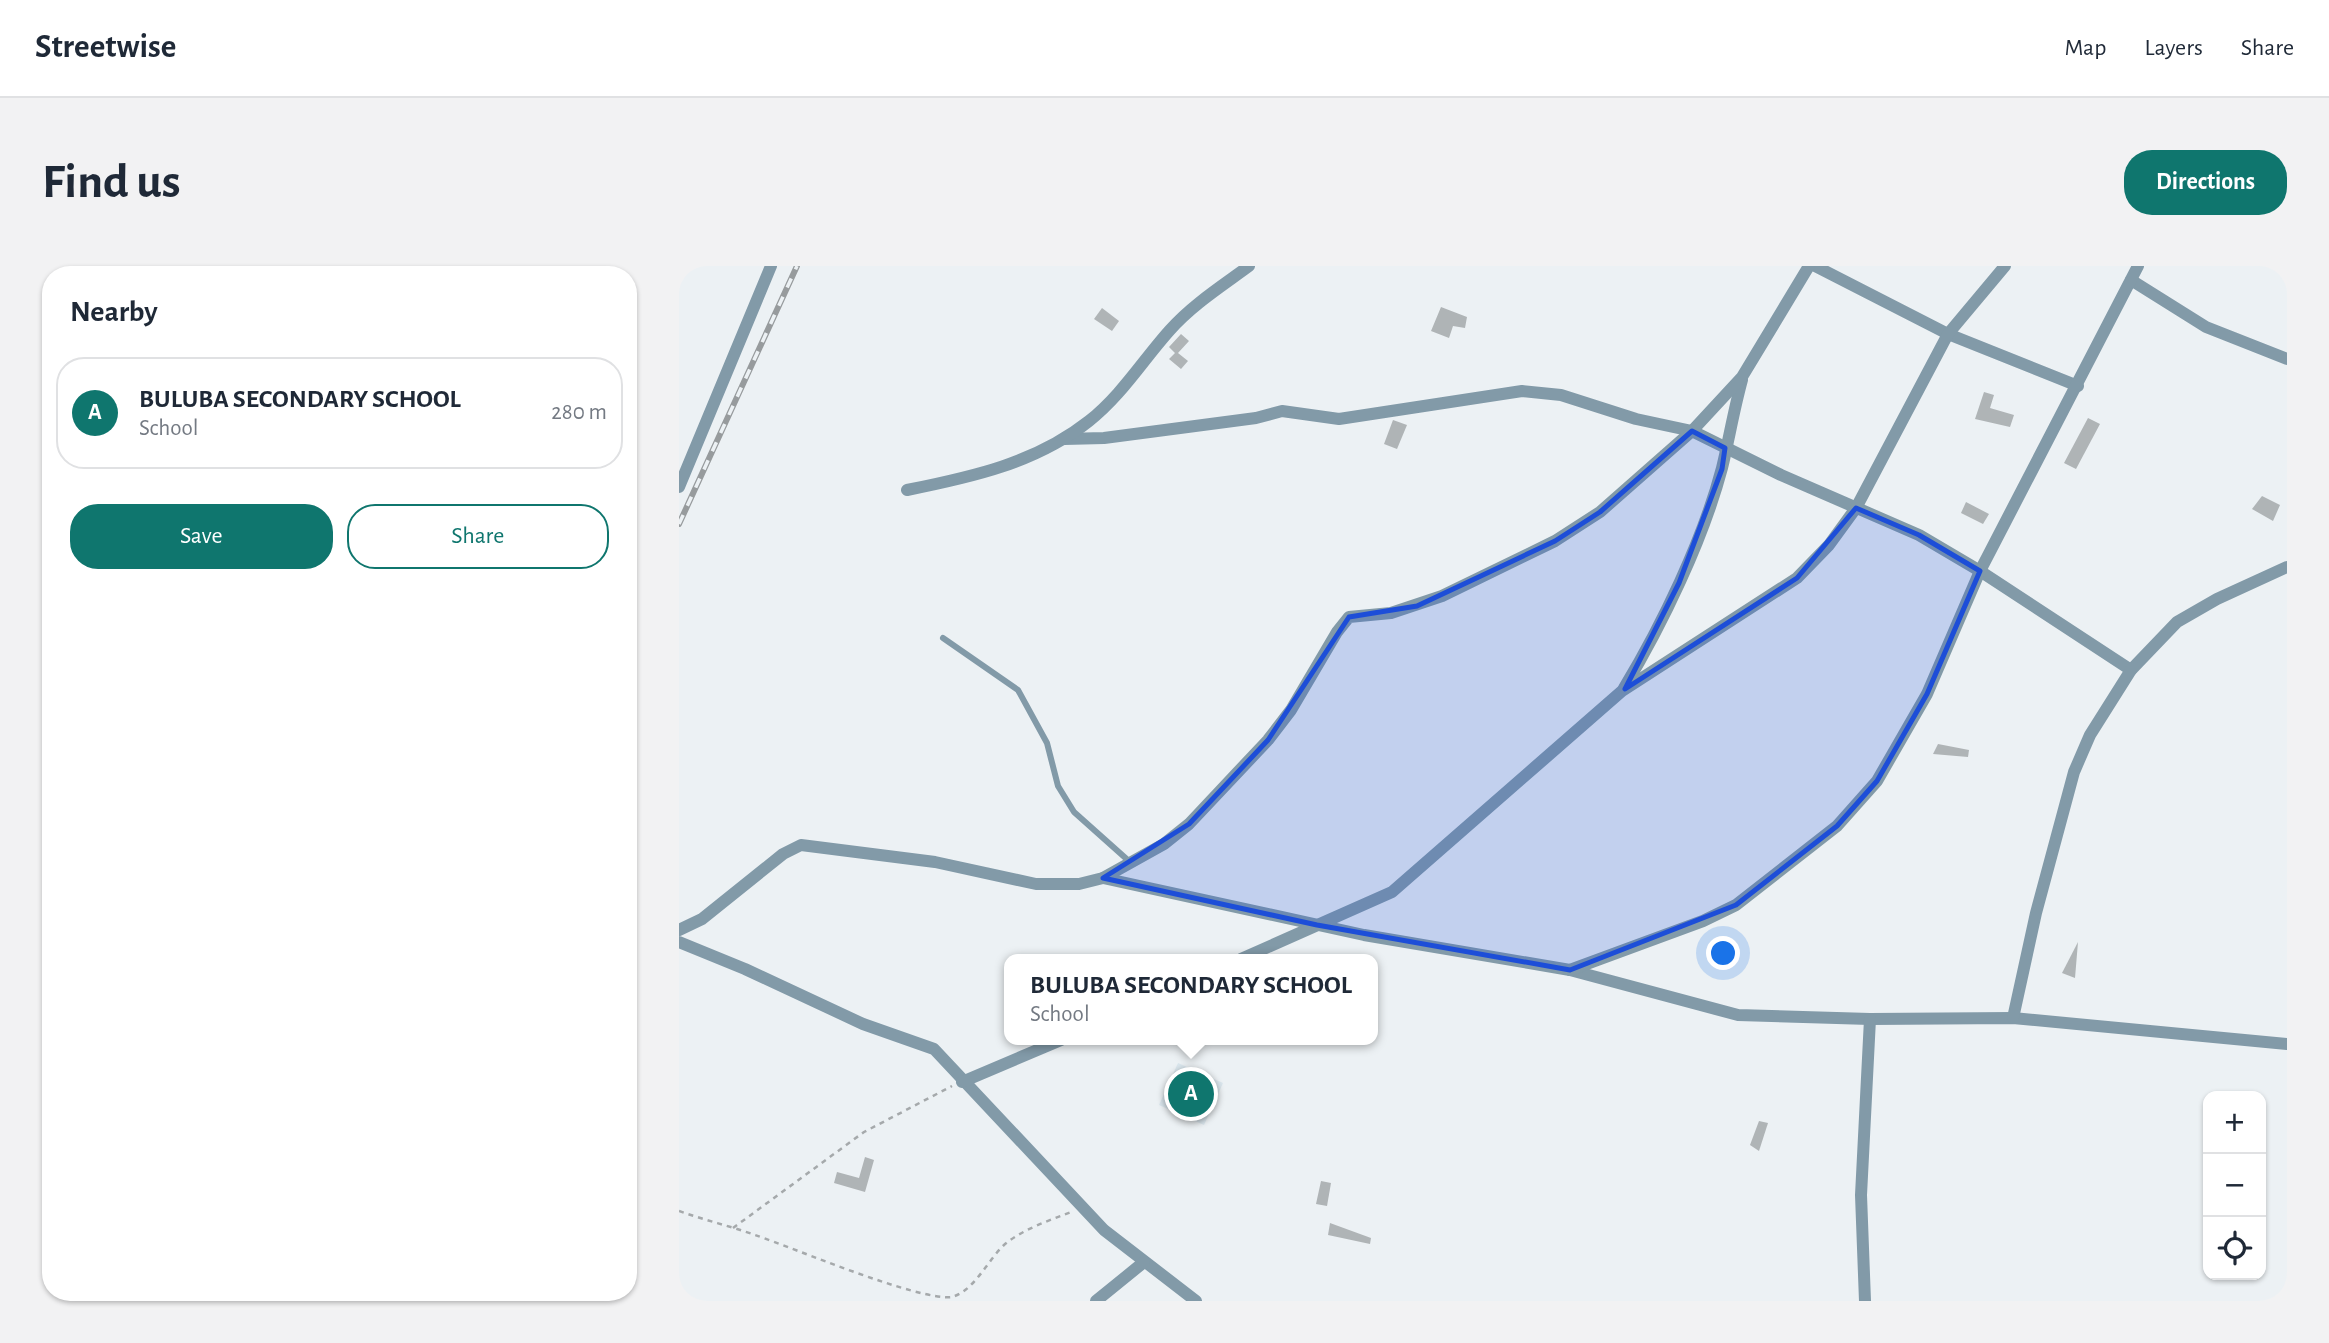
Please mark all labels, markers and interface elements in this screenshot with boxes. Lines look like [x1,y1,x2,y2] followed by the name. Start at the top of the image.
[35,31,176,64] text: Streetwise
[2064,36,2106,60] text: Map
[2144,36,2203,60] text: Layers
[2241,36,2294,60] text: Share
[2124,150,2287,215] button: Directions
[42,158,181,207] text: Find us
[70,297,158,327] text: Nearby
[139,386,461,412] text: BULUBA SECONDARY SCHOOL
[88,401,102,424] text: A
[551,401,607,424] text: 280 m
[139,417,198,440] text: School
[70,504,333,569] button: Save
[347,504,609,569] button: Share
[1706,936,1740,970] your location
[1004,954,1378,1045] popup
[1030,972,1352,998] text: BULUBA SECONDARY SCHOOL
[1030,1003,1090,1026] text: School
[1168,1068,1214,1120] pin: A
[2203,1091,2266,1280] map controls
[2203,1091,2266,1154] button: +
[2203,1154,2266,1217] button: −
[2203,1217,2266,1280] button: locate

